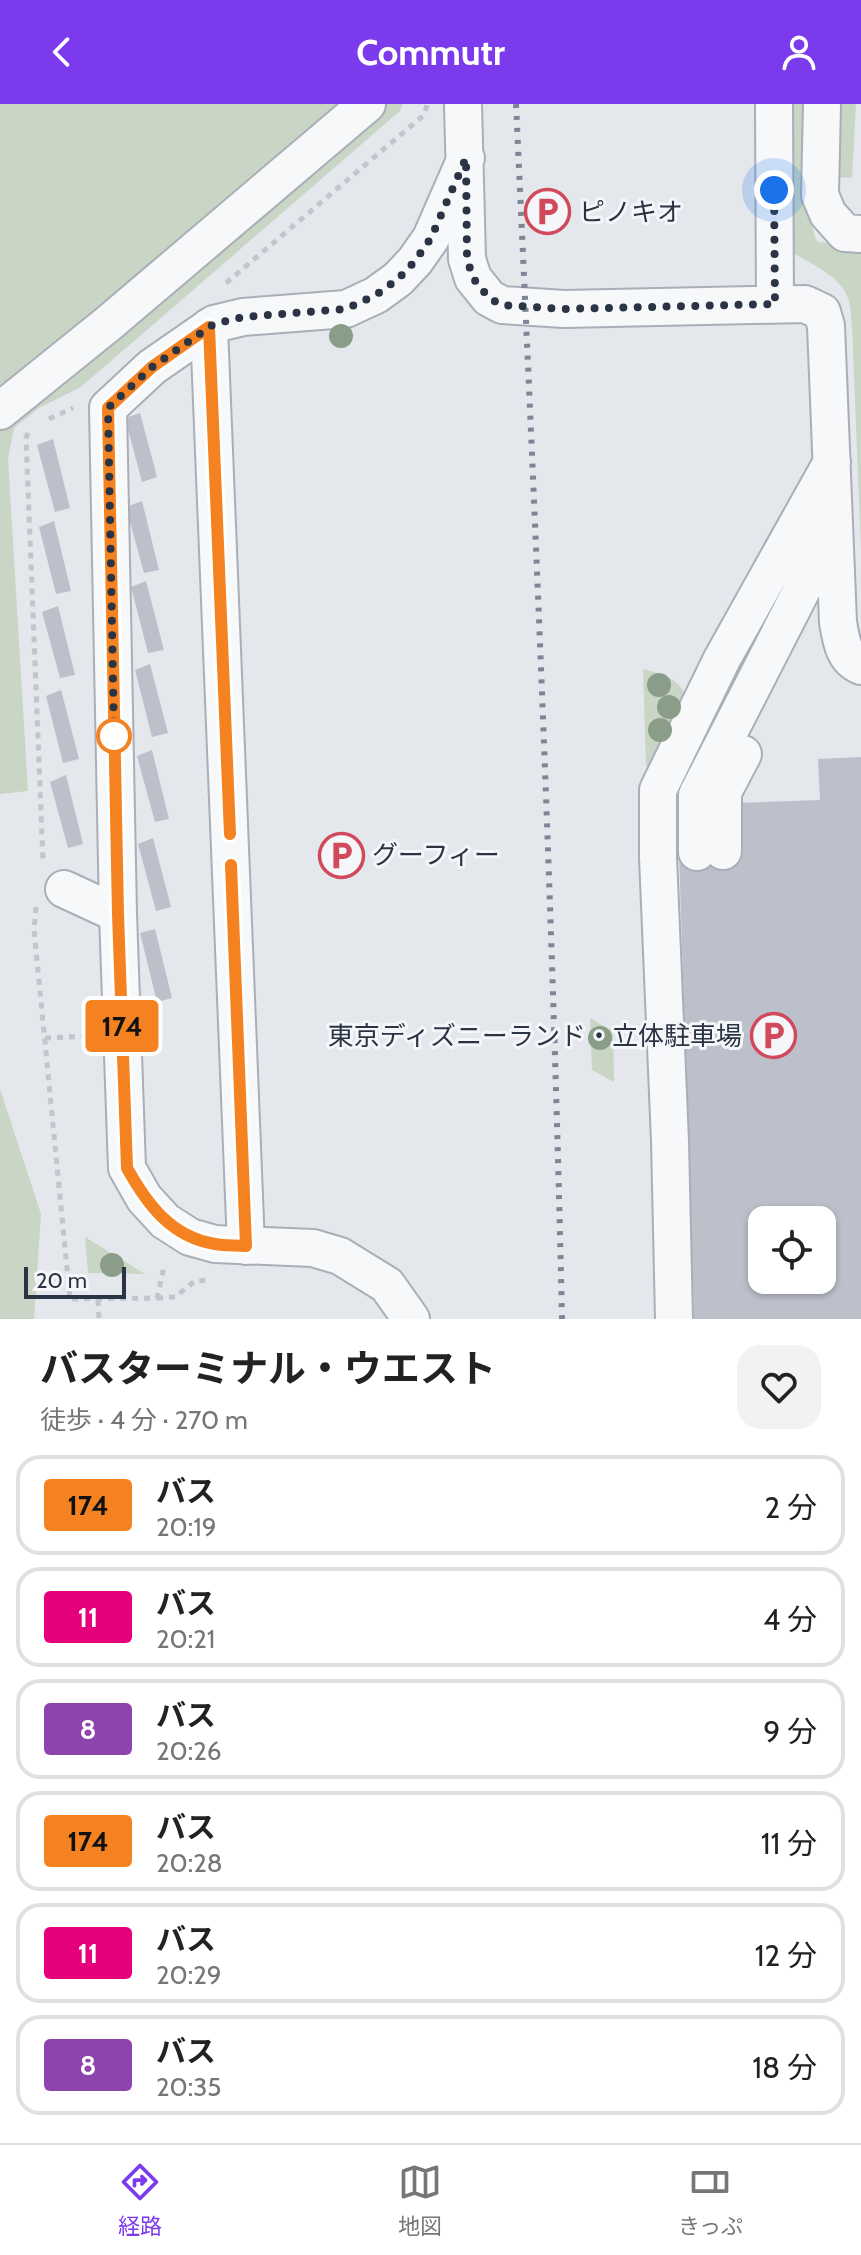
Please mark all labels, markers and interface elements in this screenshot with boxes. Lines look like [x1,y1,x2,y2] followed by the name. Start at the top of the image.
[40,30,84,74] icon: back
[356,30,505,74] text: Commutr
[777,30,821,74] icon: person
[754,170,794,210] your location
[524,188,572,236] parking icon: ピノキオ
[579,196,683,228] place label: ピノキオ
[97,719,131,753] unlabelled marker
[317,831,365,879] parking icon: グーフィー
[372,839,500,871] place label: グーフィー
[76,1000,168,1052] line badge: 174
[101,1009,143,1043] text: 174
[749,1012,797,1060] parking icon: 東京ディズニーランド・立体駐車場
[328,1020,742,1052] place label: 東京ディズニーランド・立体駐車場
[748,1206,836,1294] map controls
[748,1206,836,1294] button: locate
[24,1263,126,1299] scale bar
[36,1267,87,1294] text: 20 m
[40,1345,496,1392] text: バスターミナル・ウエスト
[737,1345,821,1429] button: heart
[40,1404,248,1436] text: 徒歩 · 4 分 · 270 m
[156,1473,216,1510] text: バス
[67,1488,109,1522] text: 174
[765,1489,817,1526] text: 2 分
[156,1511,216,1543] text: 20:19
[156,1585,216,1622] text: バス
[78,1600,98,1634] text: 11
[763,1601,817,1638] text: 4 分
[156,1623,215,1655] text: 20:21
[156,1697,216,1734] text: バス
[80,1712,96,1746] text: 8
[763,1713,817,1750] text: 9 分
[156,1735,222,1767] text: 20:26
[156,1809,216,1846] text: バス
[67,1824,109,1858] text: 174
[761,1825,817,1862] text: 11 分
[156,1847,223,1879] text: 20:28
[156,1921,216,1958] text: バス
[78,1936,98,1970] text: 11
[755,1937,817,1974] text: 12 分
[156,1959,222,1991] text: 20:29
[156,2033,216,2070] text: バス
[80,2048,96,2082] text: 8
[752,2049,817,2086] text: 18 分
[156,2071,221,2103] text: 20:35
[118,2160,162,2240] tab: 経路
[398,2160,442,2240] tab: 地図
[678,2160,743,2240] tab: きっぷ

